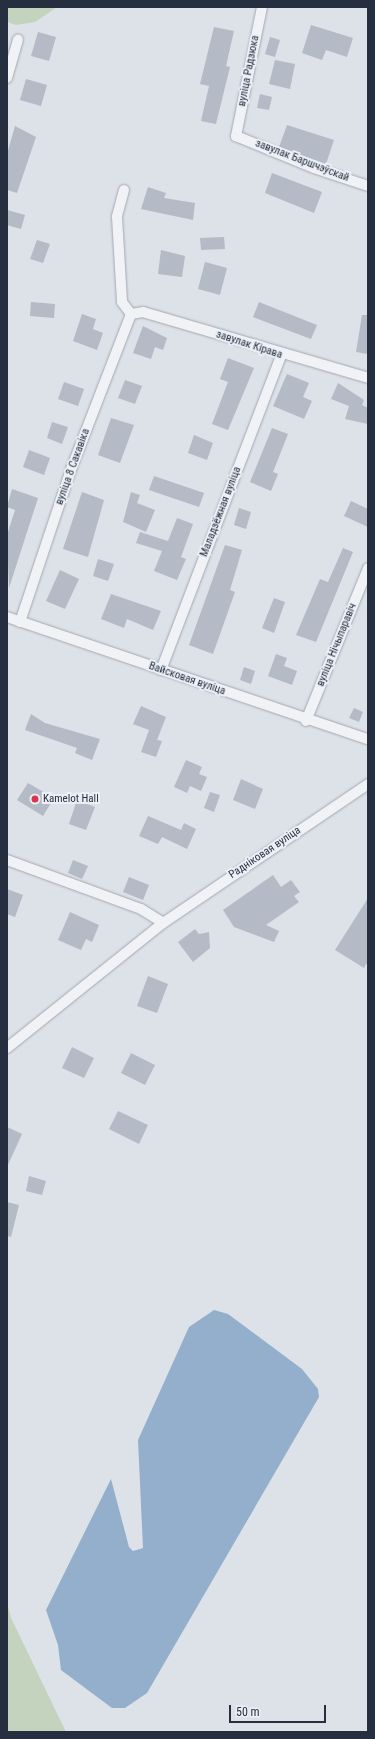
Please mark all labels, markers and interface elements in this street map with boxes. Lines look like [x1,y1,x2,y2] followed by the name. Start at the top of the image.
[236,34,262,108] street label: вуліца Радзюка
[253,137,351,185] street label: завулак Баршчэўскай
[214,328,284,362] street label: завулак Кірава
[53,427,93,507] street label: вуліца 8 Сакавіка
[198,465,244,559] street label: Маладзёжная вуліца
[314,601,360,689] street label: вуліца Нічыпаравіч
[147,660,227,698] street label: Вайсковая вуліца
[43,792,99,806] place label: Kamelot Hall
[30,794,40,804] marker: Kamelot Hall
[227,824,303,882] street label: Радніковая вуліца
[231,1697,328,1723] scale bar
[236,1705,260,1719] text: 50 m

